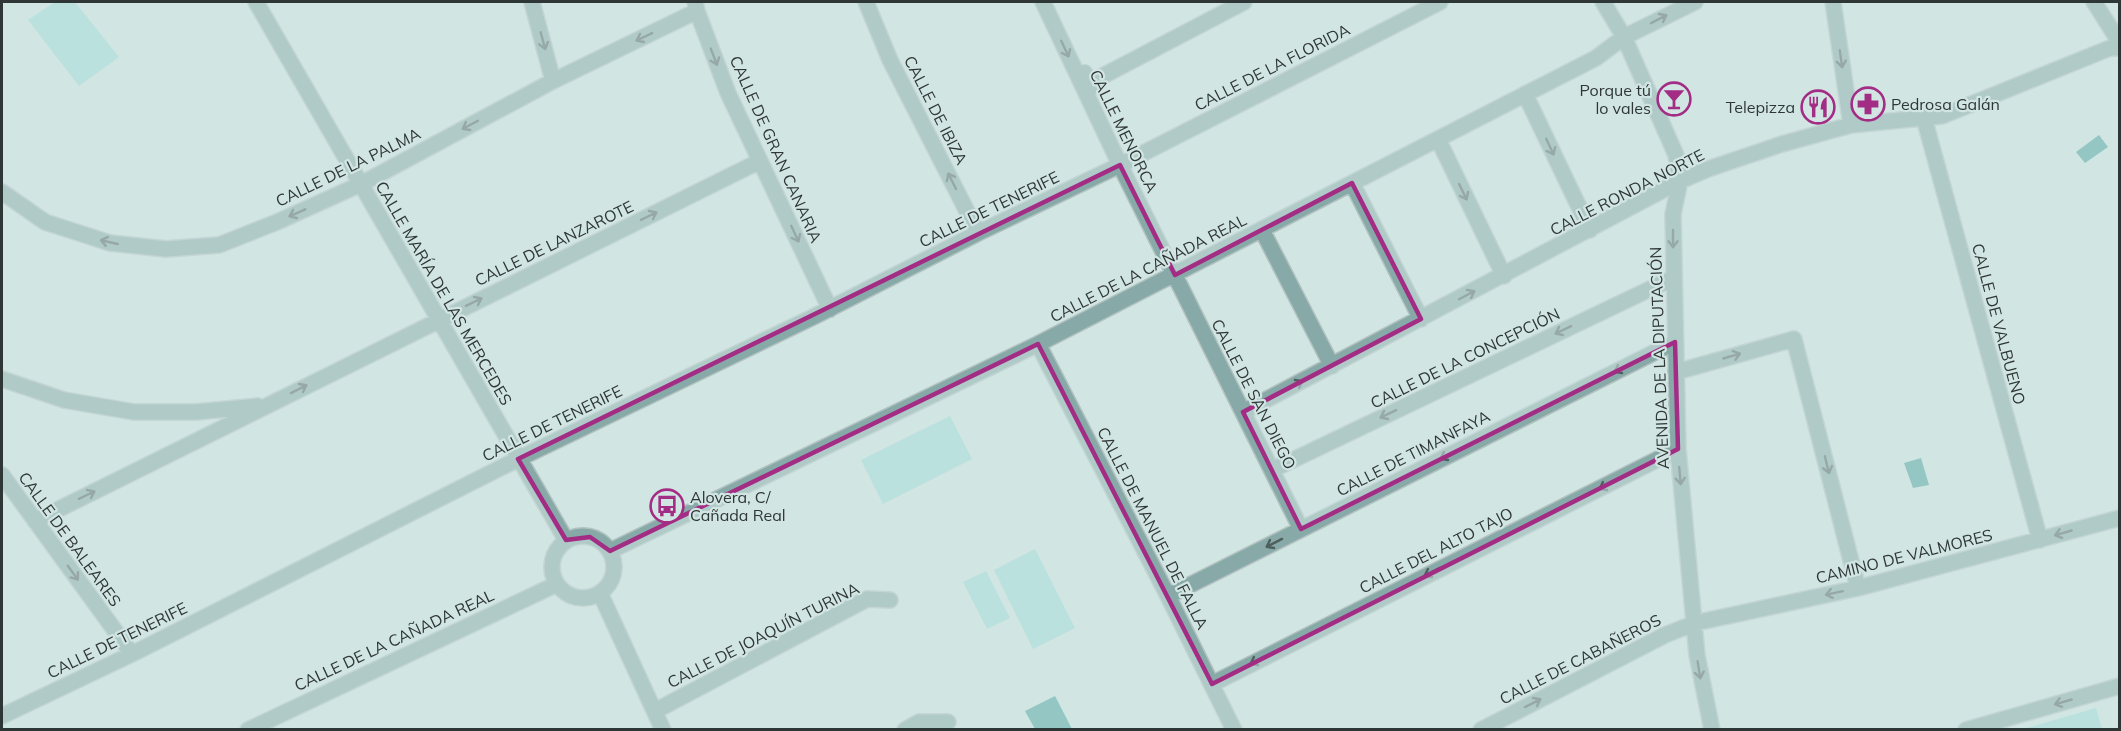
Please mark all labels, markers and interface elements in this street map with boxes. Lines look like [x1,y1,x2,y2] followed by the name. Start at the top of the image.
[1650,13,1668,25] one-way arrow
[1191,19,1353,115] street label: CALLE DE LA FLORIDA
[537,31,549,50] one-way arrow
[636,31,654,43] one-way arrow
[1060,40,1072,58] one-way arrow
[710,47,721,65] one-way arrow
[1836,49,1847,69] one-way arrow
[726,52,826,246] street label: CALLE DE GRAN CANARIA
[900,52,972,168] street label: CALLE DE IBIZA
[1086,66,1163,196] street label: CALLE MENORCA
[1580,80,1651,118] place label: Porque tú lo vales
[1656,81,1692,117] bar icon: Porque tú lo vales
[1850,86,1886,122] pharmacy icon: Pedrosa Galán
[1800,89,1836,125] restaurant icon: Telepizza
[1891,94,2000,114] place label: Pedrosa Galán
[1726,97,1795,117] place label: Telepizza
[462,120,480,131] one-way arrow
[272,123,424,211] street label: CALLE DE LA PALMA
[1545,137,1557,155] one-way arrow
[1546,144,1708,240] street label: CALLE RONDA NORTE
[916,166,1062,252] street label: CALLE DE TENERIFE
[945,172,957,190] one-way arrow
[371,177,517,409] street label: CALLE MARÍA DE LAS MERCEDES
[1458,182,1470,200] one-way arrow
[471,196,637,290] street label: CALLE DE LANZAROTE
[288,208,306,220] one-way arrow
[639,210,657,221] one-way arrow
[1046,210,1250,326] street label: CALLE DE LA CAÑADA REAL
[789,225,801,243] one-way arrow
[1667,229,1679,249] one-way arrow
[99,236,119,247] one-way arrow
[1968,241,2030,407] street label: CALLE DE VALBUENO
[1645,246,1673,470] street label: AVENIDA DE LA DIPUTACIÓN
[1458,288,1476,300] one-way arrow
[464,296,482,308] one-way arrow
[1367,303,1563,413] street label: CALLE DE LA CONCEPCIÓN
[1207,315,1301,473] street label: CALLE DE SAN DIEGO
[1555,325,1573,337] one-way arrow
[1722,350,1741,361] one-way arrow
[1614,363,1632,375] one-way arrow
[1286,379,1303,391] one-way arrow
[479,380,625,466] street label: CALLE DE TENERIFE
[290,383,308,395] one-way arrow
[1333,406,1493,500] street label: CALLE DE TIMANFAYA
[1379,409,1397,421] one-way arrow
[1093,423,1213,633] street label: CALLE DE MANUEL DE FALLA
[1439,450,1457,462] one-way arrow
[1821,455,1833,474] one-way arrow
[1675,466,1686,486] one-way arrow
[14,468,126,610] street label: CALLE DE BALEARES
[1598,479,1616,491] one-way arrow
[690,487,786,525] place label: Alovera, C/ Cañada Real
[649,488,685,524] bus stop icon: Alovera, C/ Cañada Real
[78,489,96,500] one-way arrow
[1356,503,1516,597] street label: CALLE DEL ALTO TAJO
[1814,524,1994,588] street label: CAMINO DE VALMORES
[2054,528,2073,540] one-way arrow
[1265,537,1283,549] one-way arrow
[67,565,79,581] one-way arrow
[1424,567,1442,579] one-way arrow
[664,578,862,692] street label: CALLE DE JOAQUÍN TURINA
[291,585,497,695] street label: CALLE DE LA CAÑADA REAL
[1825,588,1844,599] one-way arrow
[44,597,190,683] street label: CALLE DE TENERIFE
[1496,610,1664,708] street label: CALLE DE CABAÑEROS
[1250,655,1268,666] one-way arrow
[1694,660,1705,679] one-way arrow
[1524,697,1542,708] one-way arrow
[2054,697,2073,708] one-way arrow

